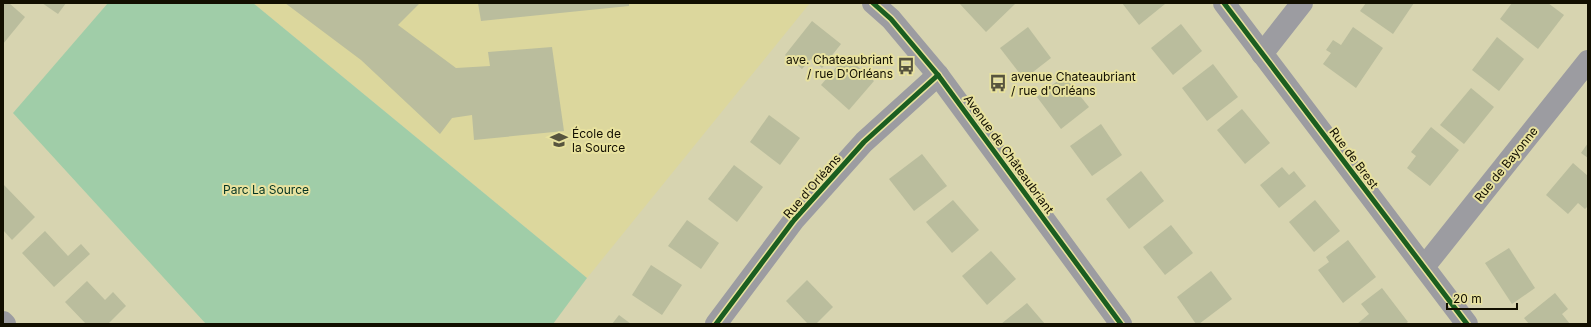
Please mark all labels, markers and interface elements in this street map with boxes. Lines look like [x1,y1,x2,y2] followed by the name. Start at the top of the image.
[786,52,893,81] place label: ave. Chateaubriant / rue D'Orléans
[896,56,916,76] bus stop icon: ave. Chateaubriant / rue D'Orléans
[1011,69,1136,98] place label: avenue Chateaubriant / rue d'Orléans
[988,73,1008,93] bus stop icon: avenue Chateaubriant / rue d'Orléans
[961,92,1057,216] street label: Avenue de Châteaubriant
[1471,123,1541,205] street label: Rue de Bayonne
[1326,125,1382,191] street label: Rue de Brest
[572,126,625,155] place label: École de la Source
[549,130,569,150] school or university icon: École de la Source
[780,151,844,221] street label: Rue d'Orléans
[223,182,309,197] park label: Parc La Source
[1447,285,1517,311] scale bar
[1453,291,1482,306] text: 20 m

